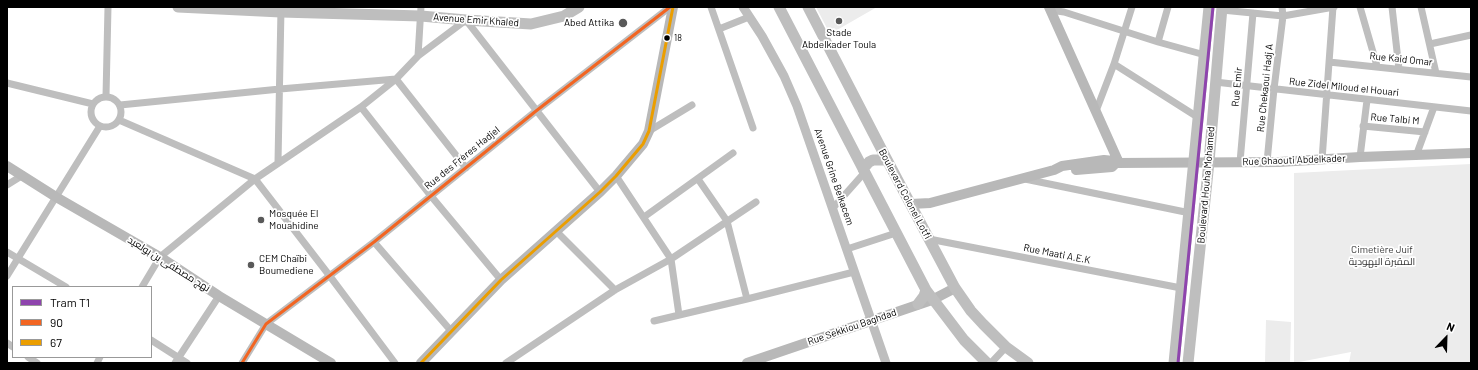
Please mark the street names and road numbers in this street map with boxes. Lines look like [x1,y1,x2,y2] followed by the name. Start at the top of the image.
[433,11,519,29] street label: Avenue Emir Khaled
[1254,43,1276,133] street label: Rue Chekaoui Hadj A
[1369,50,1433,68] street label: Rue Kaid Omar
[1229,67,1245,107] street label: Rue Emir
[1288,75,1400,99] street label: Rue Zidel Miloud el Houari
[1370,111,1420,127] street label: Rue Talbi M
[422,124,502,192] street label: Rue des Frères Hadjel
[1195,126,1217,244] street label: Boulevard Houha Mohamed
[812,127,856,227] street label: Avenue Grine Belkacem
[876,147,934,241] street label: Boulevard Colonel Lotfi
[1242,152,1346,168] street label: Rue Ghaouti Abdelkader
[126,234,212,294] street label: نهج مصطفى بن بولعيد
[1022,242,1092,266] street label: Rue Maati A.E.K
[806,306,898,348] street label: Rue Sekkiou Baghdad

